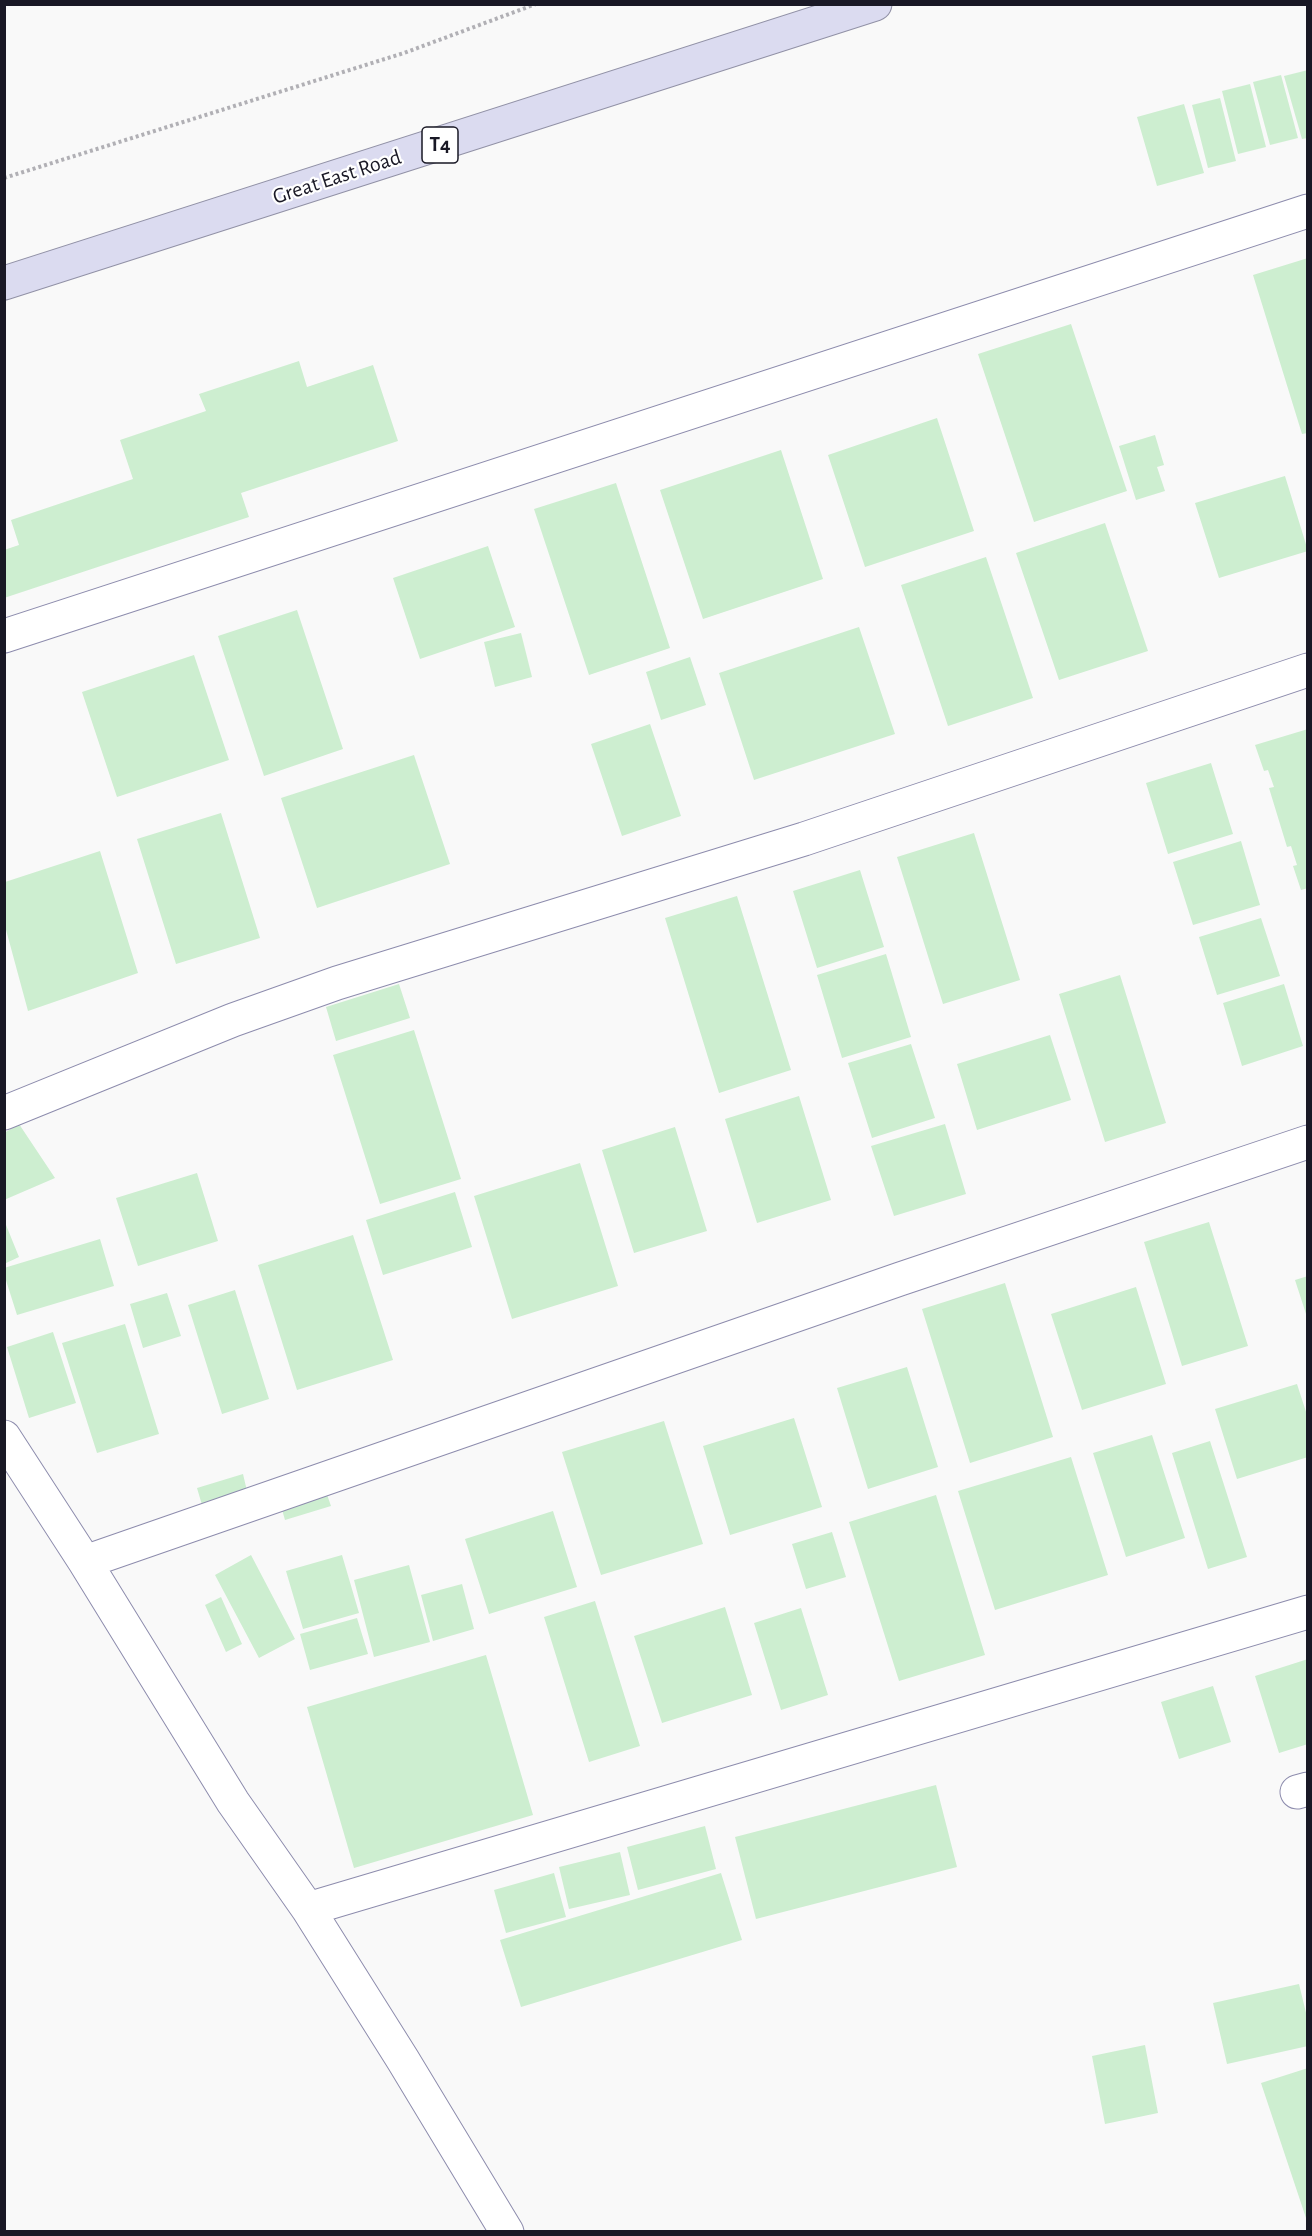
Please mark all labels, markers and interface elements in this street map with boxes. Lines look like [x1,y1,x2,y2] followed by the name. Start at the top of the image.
[422,127,458,163] road number: T4
[269,144,405,210] street label: Great East Road

